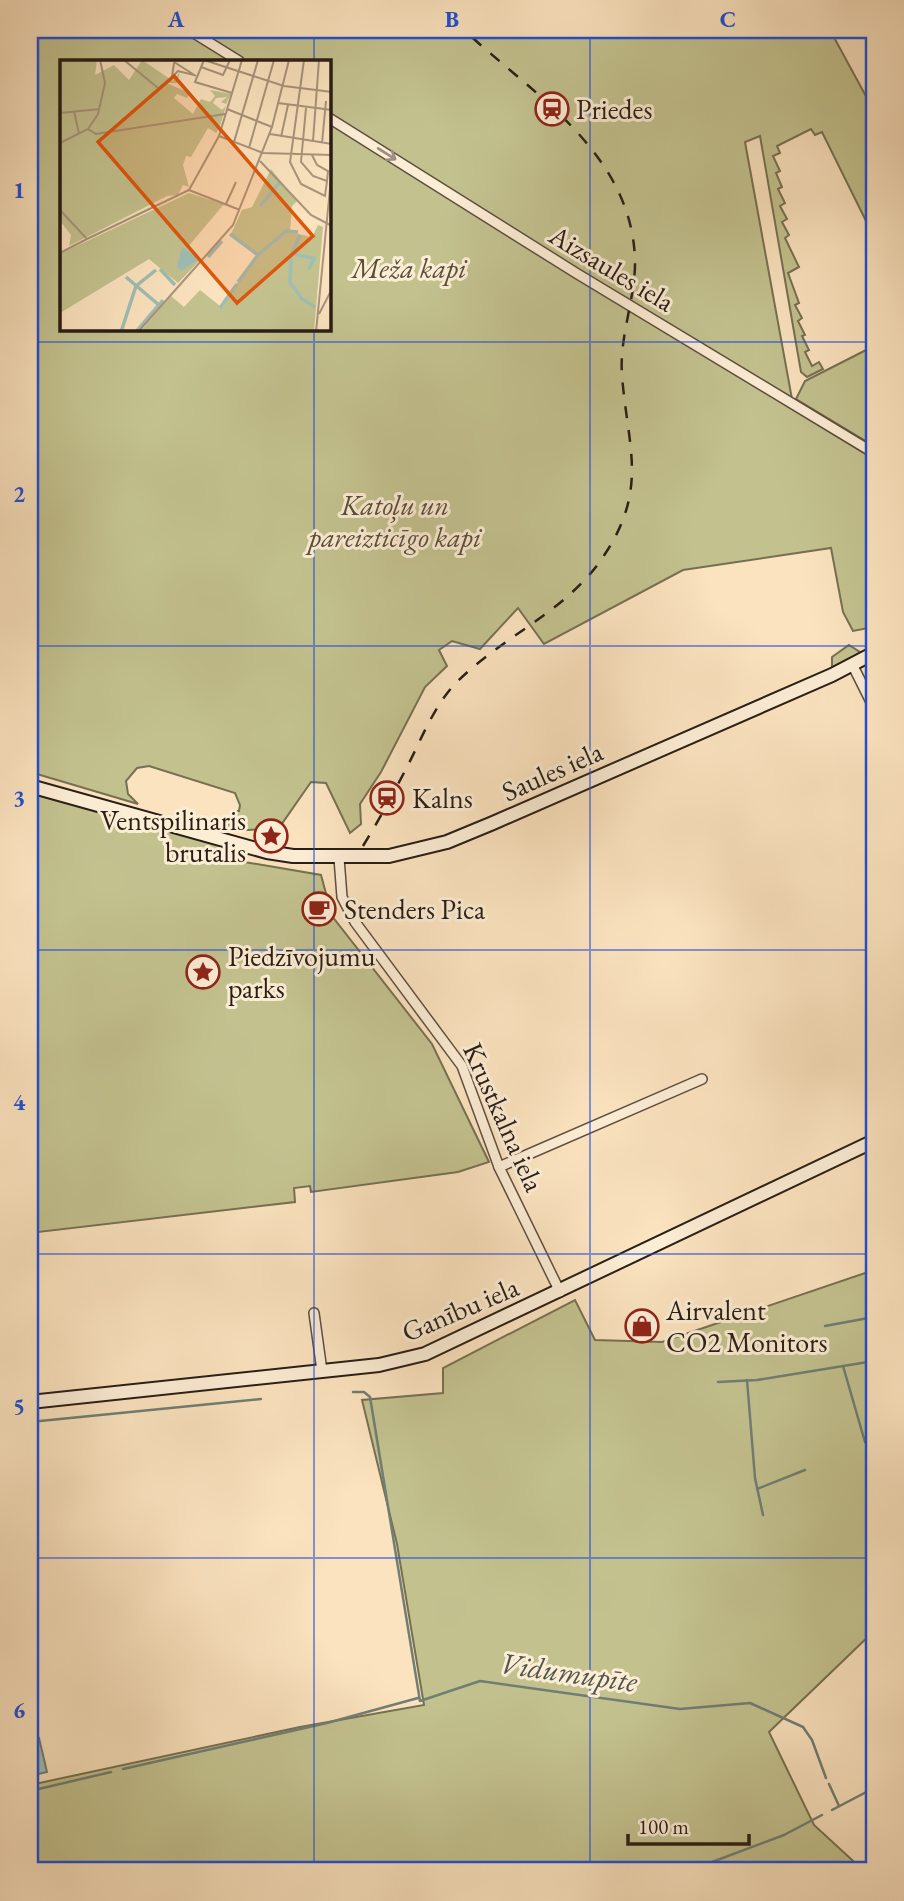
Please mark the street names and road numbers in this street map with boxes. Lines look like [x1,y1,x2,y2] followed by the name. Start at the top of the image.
[542,216,682,320] street label: Aizsaules iela
[496,732,609,809] street label: Saules iela
[455,1037,553,1198] street label: Krustkalna iela
[396,1268,525,1350] street label: Ganību iela

